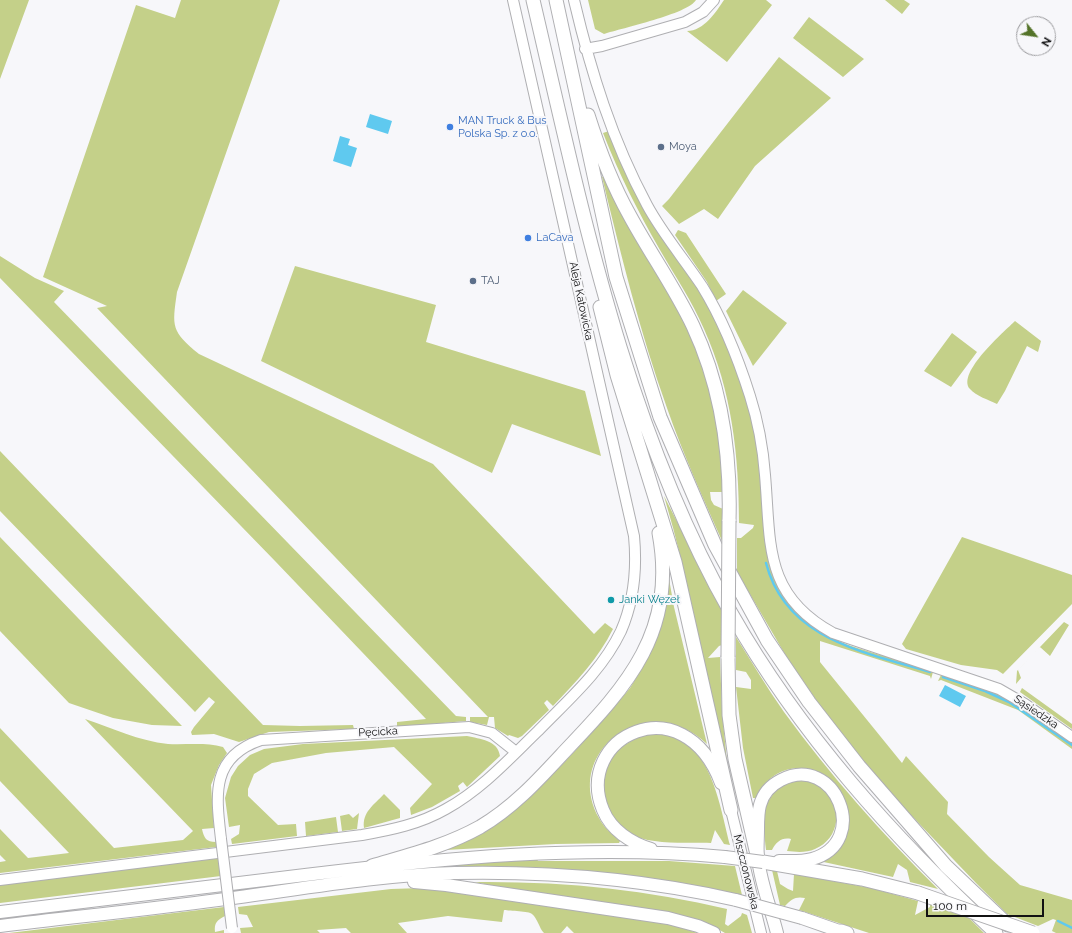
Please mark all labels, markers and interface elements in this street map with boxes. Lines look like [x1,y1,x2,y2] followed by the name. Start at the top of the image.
[1016,16,1056,56] north arrow
[1038,35,1054,49] text: N
[458,114,546,140] place label: MAN Truck & Bus Polska Sp. z o.o.
[445,122,455,132] marker: MAN Truck & Bus Polska Sp. z o.o.
[669,140,697,154] place label: Moya
[656,142,666,152] marker: Moya
[536,231,573,245] place label: LaCava
[523,233,533,243] marker: LaCava
[566,260,596,342] street label: Aleja Katowicka
[481,274,500,288] place label: TAJ
[468,276,478,286] marker: TAJ
[619,593,680,607] place label: Janki Węzeł
[606,595,616,605] marker: Janki Węzeł
[1011,692,1061,732] street label: Sąsiedzka
[358,724,398,740] street label: Pęcicka
[730,833,762,911] street label: Mszczonowska
[928,891,1046,917] scale bar
[933,899,967,913] text: 100 m

